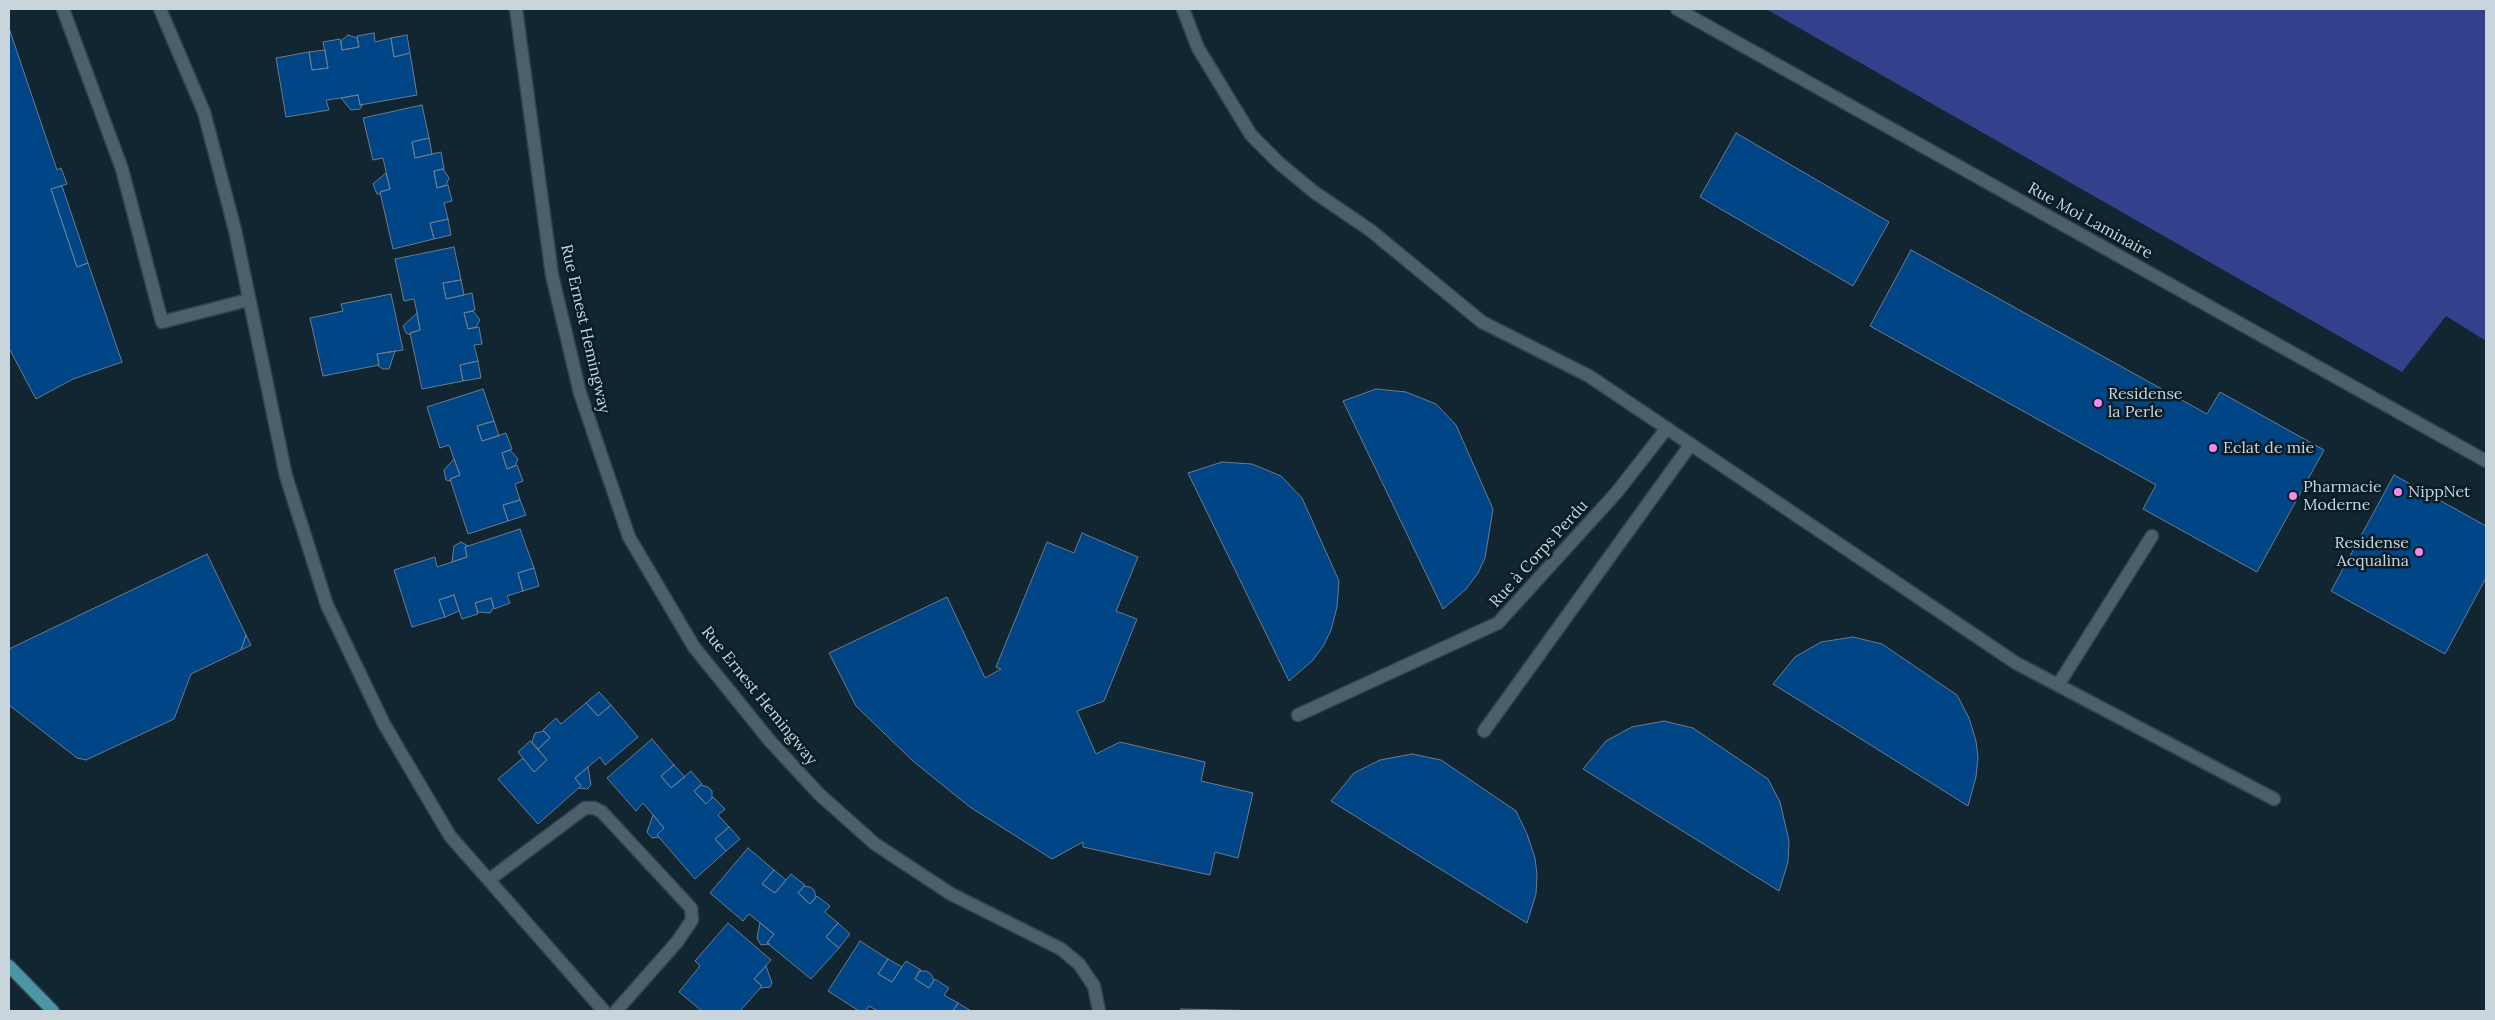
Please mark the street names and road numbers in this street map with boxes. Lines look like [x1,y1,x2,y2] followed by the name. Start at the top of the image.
[2024,179,2156,263] street label: Rue Moi Laminaire
[556,243,614,415] street label: Rue Ernest Hemingway
[1486,496,1592,612] street label: Rue à Corps Perdu
[697,623,821,769] street label: Rue Ernest Hemingway

